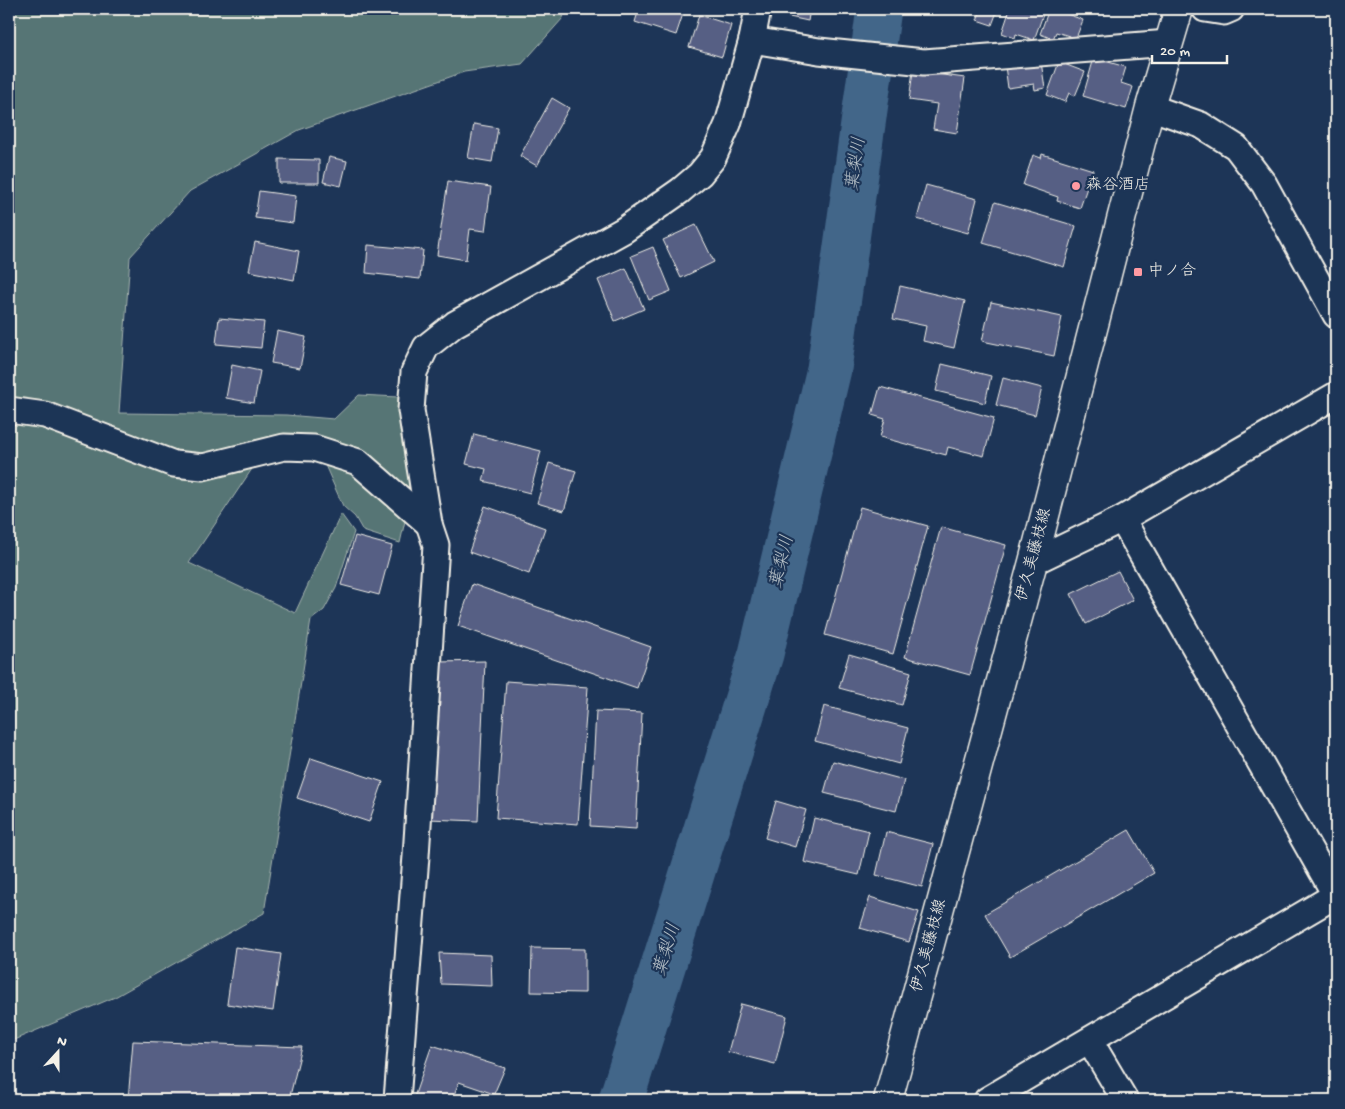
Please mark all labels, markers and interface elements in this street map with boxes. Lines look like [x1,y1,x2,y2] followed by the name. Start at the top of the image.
[1152,32,1228,64] scale bar
[1160,43,1190,61] text: 20 m
[842,136,871,192] water label: 葉梨川
[1086,175,1150,196] place label: 森谷酒店
[1070,180,1082,192] marker: 森谷酒店
[1148,262,1196,282] place label: 中ノ合
[1132,266,1144,278] marker: 中ノ合
[1011,506,1057,604] street label: 伊久美藤枝線
[766,533,799,591] water label: 葉梨川
[906,897,952,995] street label: 伊久美藤枝線
[649,921,686,979] water label: 葉梨川
[32,1026,82,1076] north arrow
[54,1033,69,1052] text: N

